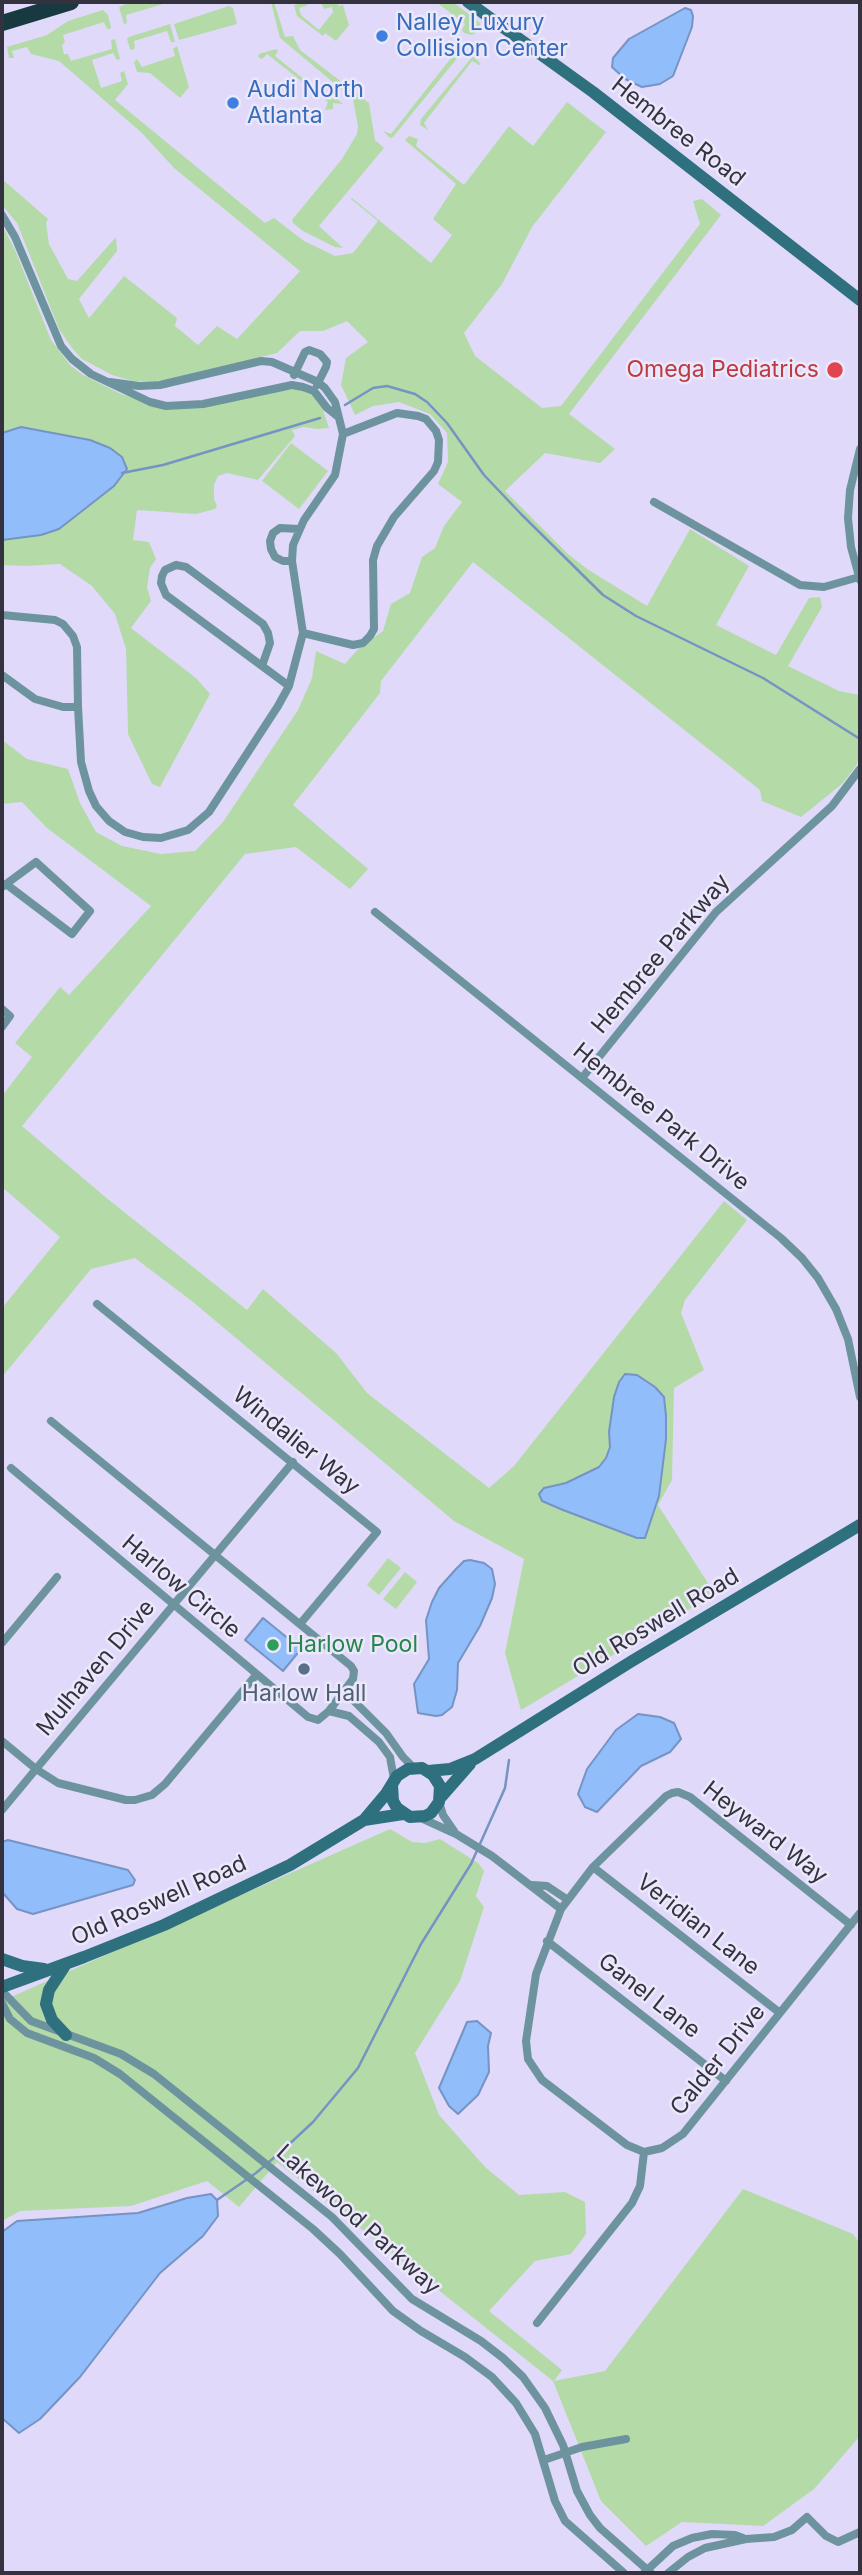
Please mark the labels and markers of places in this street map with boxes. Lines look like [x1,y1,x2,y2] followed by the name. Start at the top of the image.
[396,9,568,63] place label: Nalley Luxury Collision Center
[374,28,390,44] marker: Nalley Luxury Collision Center
[247,76,364,130] place label: Audi North Atlanta
[225,95,241,111] marker: Audi North Atlanta
[626,356,819,384] place label: Omega Pediatrics
[825,360,845,380] marker: Omega Pediatrics
[287,1631,418,1659] place label: Harlow Pool
[265,1637,281,1653] marker: Harlow Pool
[296,1661,312,1677] marker: Harlow Hall
[242,1680,366,1708] place label: Harlow Hall

